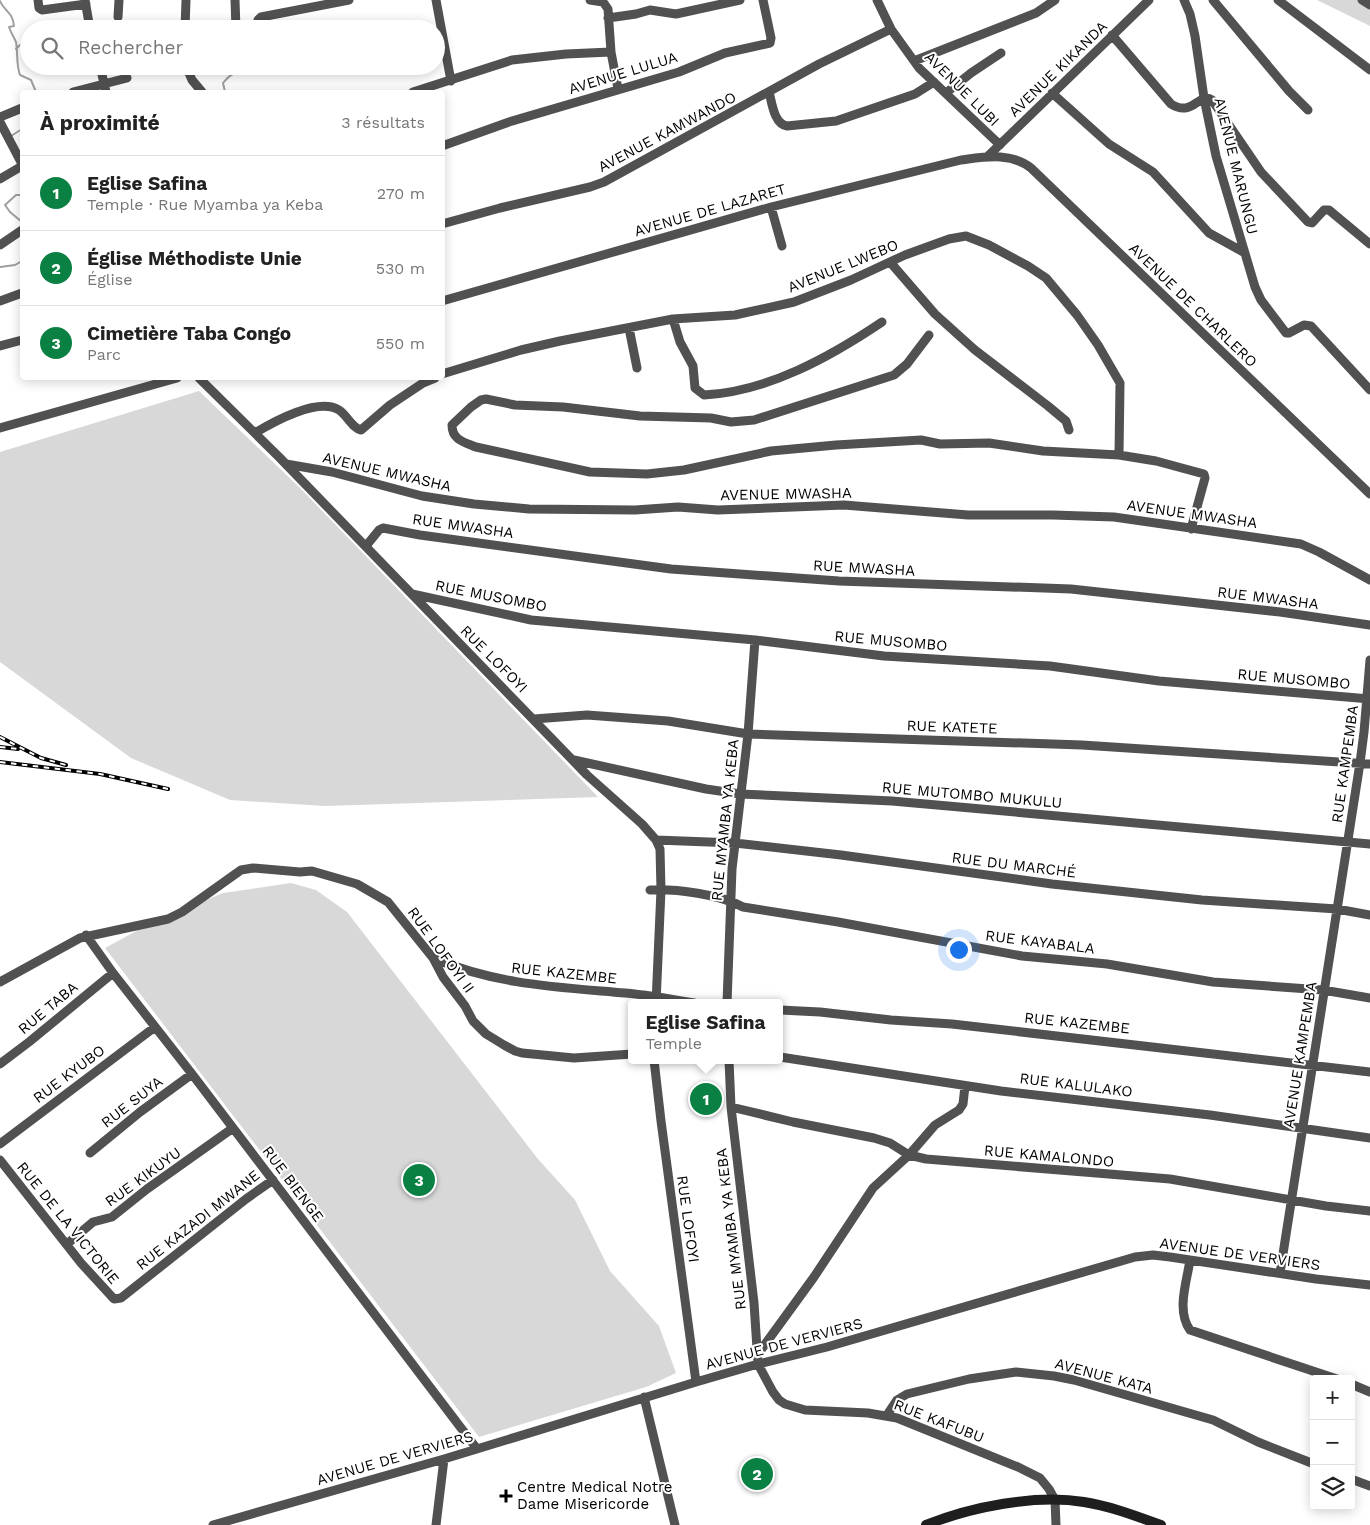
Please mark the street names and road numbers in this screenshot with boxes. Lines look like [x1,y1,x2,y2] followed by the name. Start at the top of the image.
[1005,17,1111,121] street label: AVENUE KIKANDA
[566,48,680,98] street label: AVENUE LULUA
[921,48,1003,130] street label: AVENUE LUBI
[595,88,739,176] street label: AVENUE KAMWANDO
[1210,96,1262,236] street label: AVENUE MARUNGU
[632,180,788,240] street label: AVENUE DE LAZARET
[785,236,901,296] street label: AVENUE LWEBO
[1125,239,1261,371] street label: AVENUE DE CHARLERO
[321,448,453,496] street label: AVENUE MWASHA
[720,484,852,504] street label: AVENUE MWASHA
[1126,496,1258,532] street label: AVENUE MWASHA
[411,510,515,542] street label: RUE MWASHA
[812,556,916,580] street label: RUE MWASHA
[434,576,548,616] street label: RUE MUSOMBO
[1216,583,1320,613] street label: RUE MWASHA
[457,622,531,696] street label: RUE LOFOYI
[834,627,948,655] street label: RUE MUSOMBO
[1237,665,1351,693] street label: RUE MUSOMBO
[1328,704,1362,824] street label: RUE KAMPEMBA
[906,716,998,738] street label: RUE KATETE
[708,738,742,902] street label: RUE MYAMBA YA KEBA
[881,778,1063,812] street label: RUE MUTOMBO MUKULU
[951,848,1077,882] street label: RUE DU MARCHÉ
[404,904,478,996] street label: RUE LOFOYI II
[984,926,1096,958] street label: RUE KAYABALA
[510,958,618,988] street label: RUE KAZEMBE
[15,978,81,1038] street label: RUE TABA
[1280,980,1320,1130] street label: AVENUE KAMPEMBA
[1023,1008,1131,1038] street label: RUE KAZEMBE
[30,1041,108,1107] street label: RUE KYUBO
[1018,1069,1134,1101] street label: RUE KALULAKO
[98,1072,166,1132] street label: RUE SUYA
[983,1141,1115,1171] street label: RUE KAMALONDO
[259,1142,327,1226] street label: RUE BIENGE
[102,1143,184,1211] street label: RUE KIKUYU
[712,1147,750,1311] street label: RUE MYAMBA YA KEBA
[13,1158,123,1288] street label: RUE DE LA VICTORIE
[133,1166,263,1274] street label: RUE KAZADI MWANE
[673,1174,703,1264] street label: RUE LOFOYI
[1159,1234,1321,1274] street label: AVENUE DE VERVIERS
[703,1314,865,1374] street label: AVENUE DE VERVIERS
[1053,1354,1155,1398] street label: AVENUE KATA
[891,1396,987,1446] street label: RUE KAFUBU
[315,1427,475,1489] street label: AVENUE DE VERVIERS

